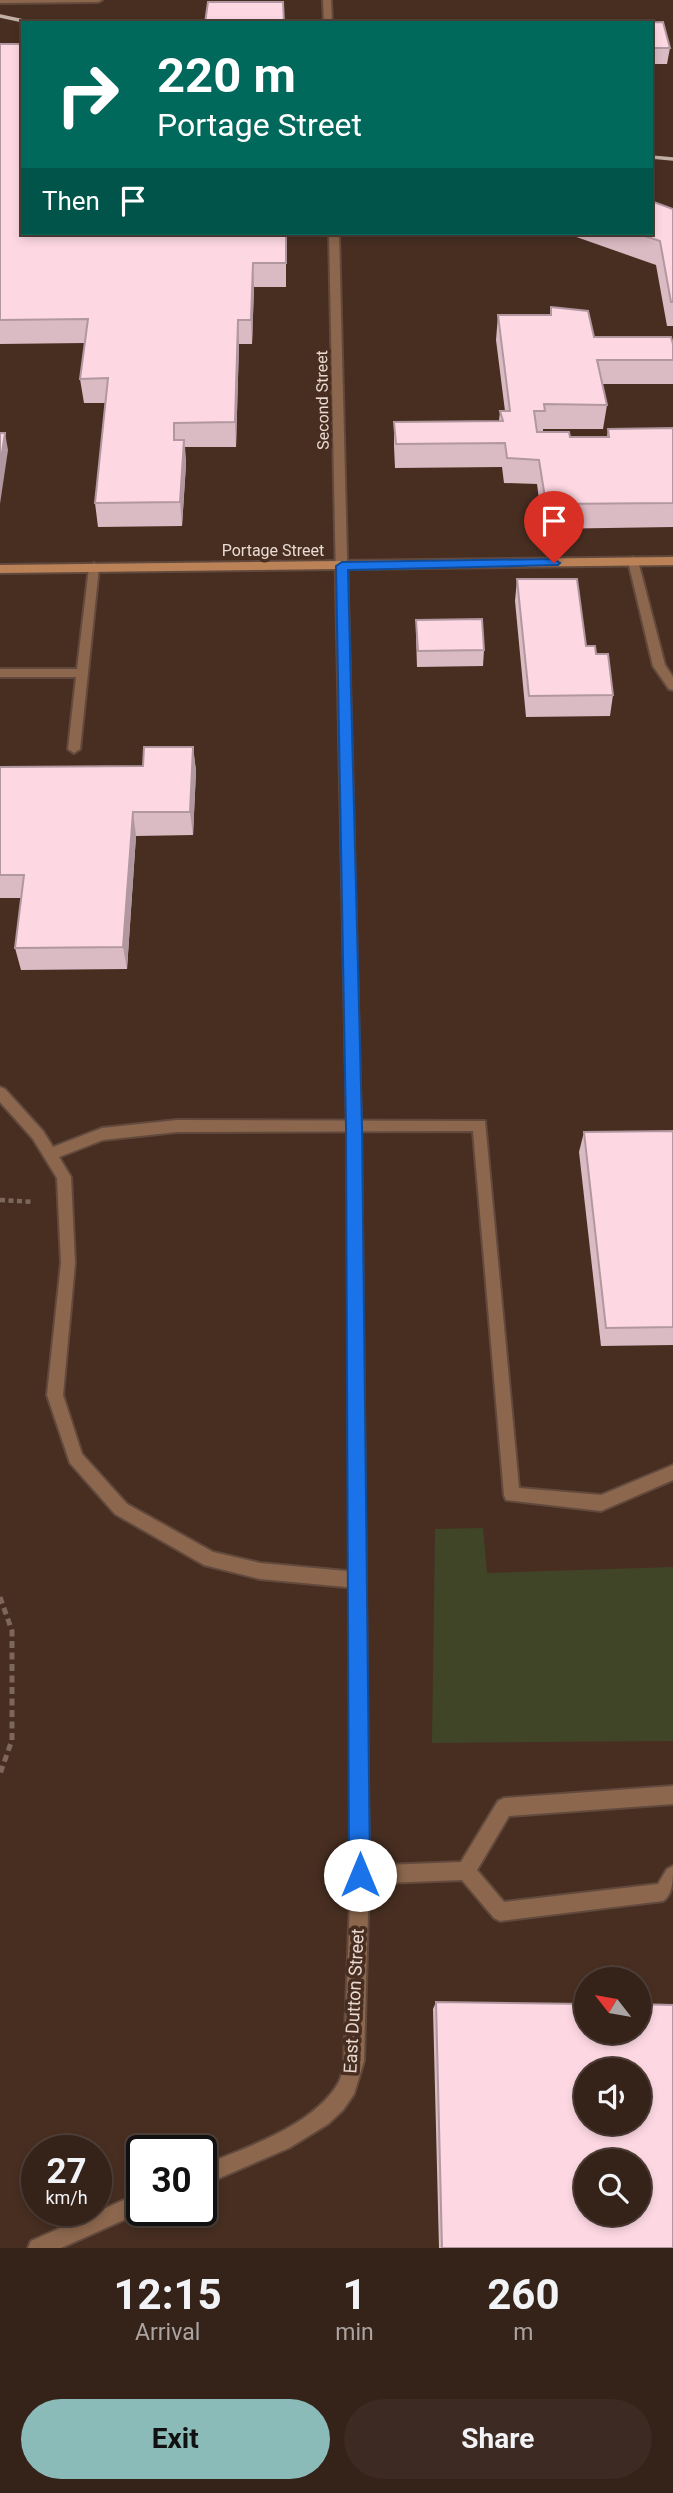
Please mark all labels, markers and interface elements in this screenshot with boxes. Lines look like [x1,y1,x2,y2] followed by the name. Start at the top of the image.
[157,47,296,104] text: 220 m
[42,49,133,140] icon: right
[157,106,362,144] text: Portage Street
[114,182,152,220] icon: arrive
[42,186,100,216] text: Then
[312,350,333,450] street label: Second Street
[524,491,584,563] pin
[535,502,573,540] icon: arrive
[222,541,324,560] street label: Portage Street
[323,1838,397,1912] position arrow
[339,1928,368,2074] street label: East Dutton Street
[574,1967,651,2044] north arrow
[574,1967,651,2226] map controls
[574,2058,651,2135] button: sound
[126,2135,217,2226] speed limit sign: 30
[574,2149,651,2226] button: search
[46,2151,87,2192] text: 27
[45,2187,88,2208] text: km/h
[114,2270,222,2319] text: 12:15
[342,2270,367,2319] text: 1
[487,2270,560,2319] text: 260
[135,2319,200,2346] text: Arrival
[335,2319,374,2346] text: min
[513,2319,533,2346] text: m
[21,2399,330,2479] button: Exit
[344,2399,652,2479] button: Share

